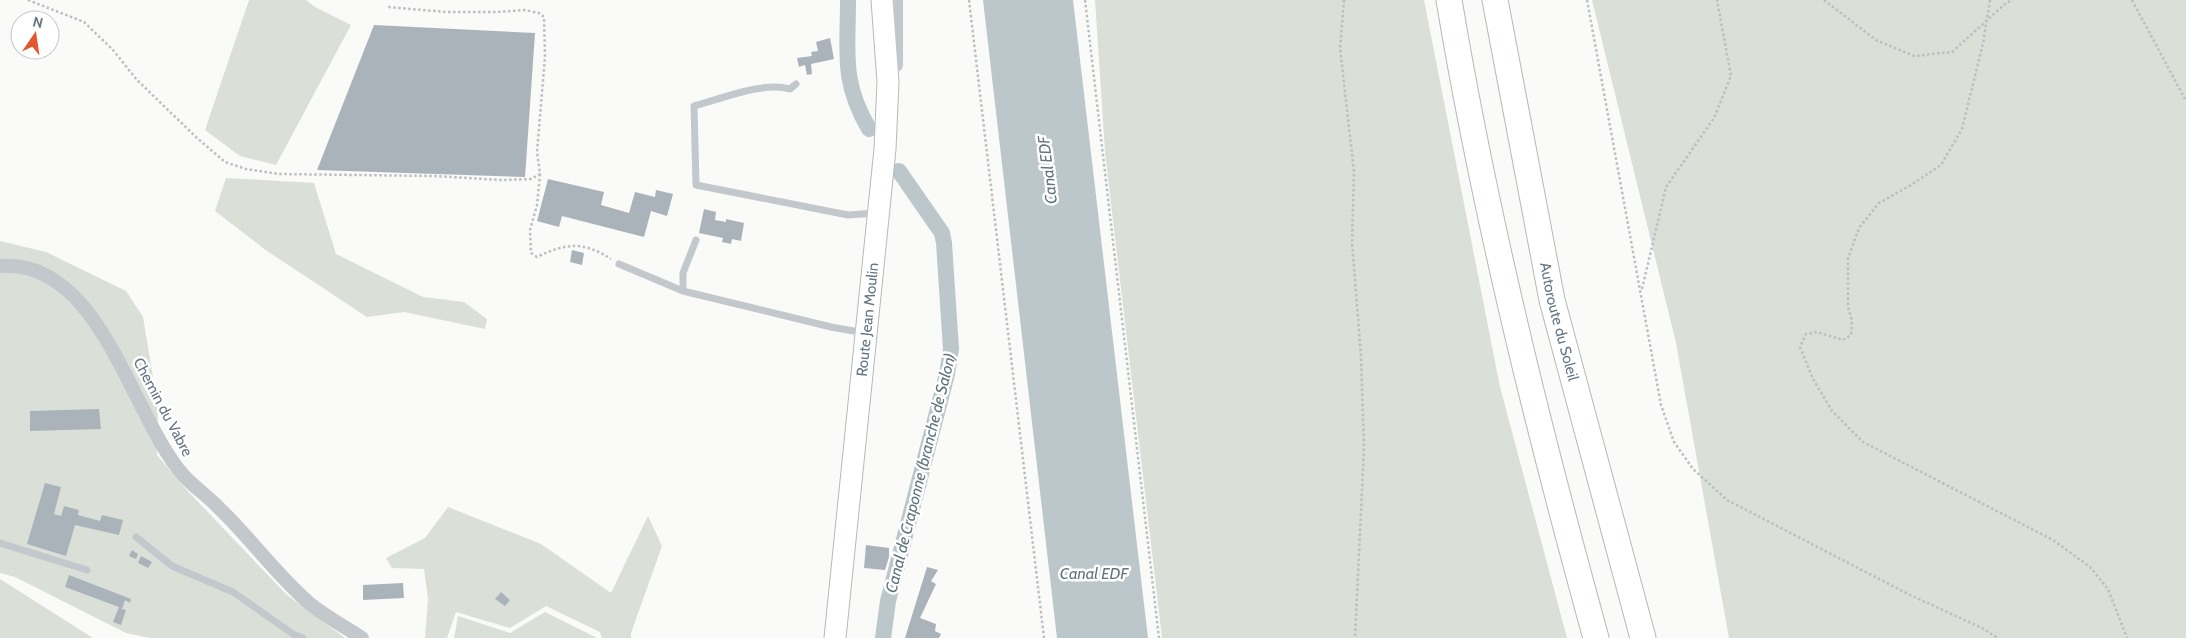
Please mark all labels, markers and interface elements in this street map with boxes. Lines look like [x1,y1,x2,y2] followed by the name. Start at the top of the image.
[10,10,60,60] north arrow
[31,12,45,32] text: N
[1034,134,1061,205] water label: Canal EDF
[1536,261,1582,383] street label: Autoroute du Soleil
[853,262,882,378] street label: Route Jean Moulin
[882,351,959,595] water label: Canal de Craponne (branche de Salon)
[129,355,197,460] street label: Chemin du Vabre
[1060,564,1129,583] water label: Canal EDF

